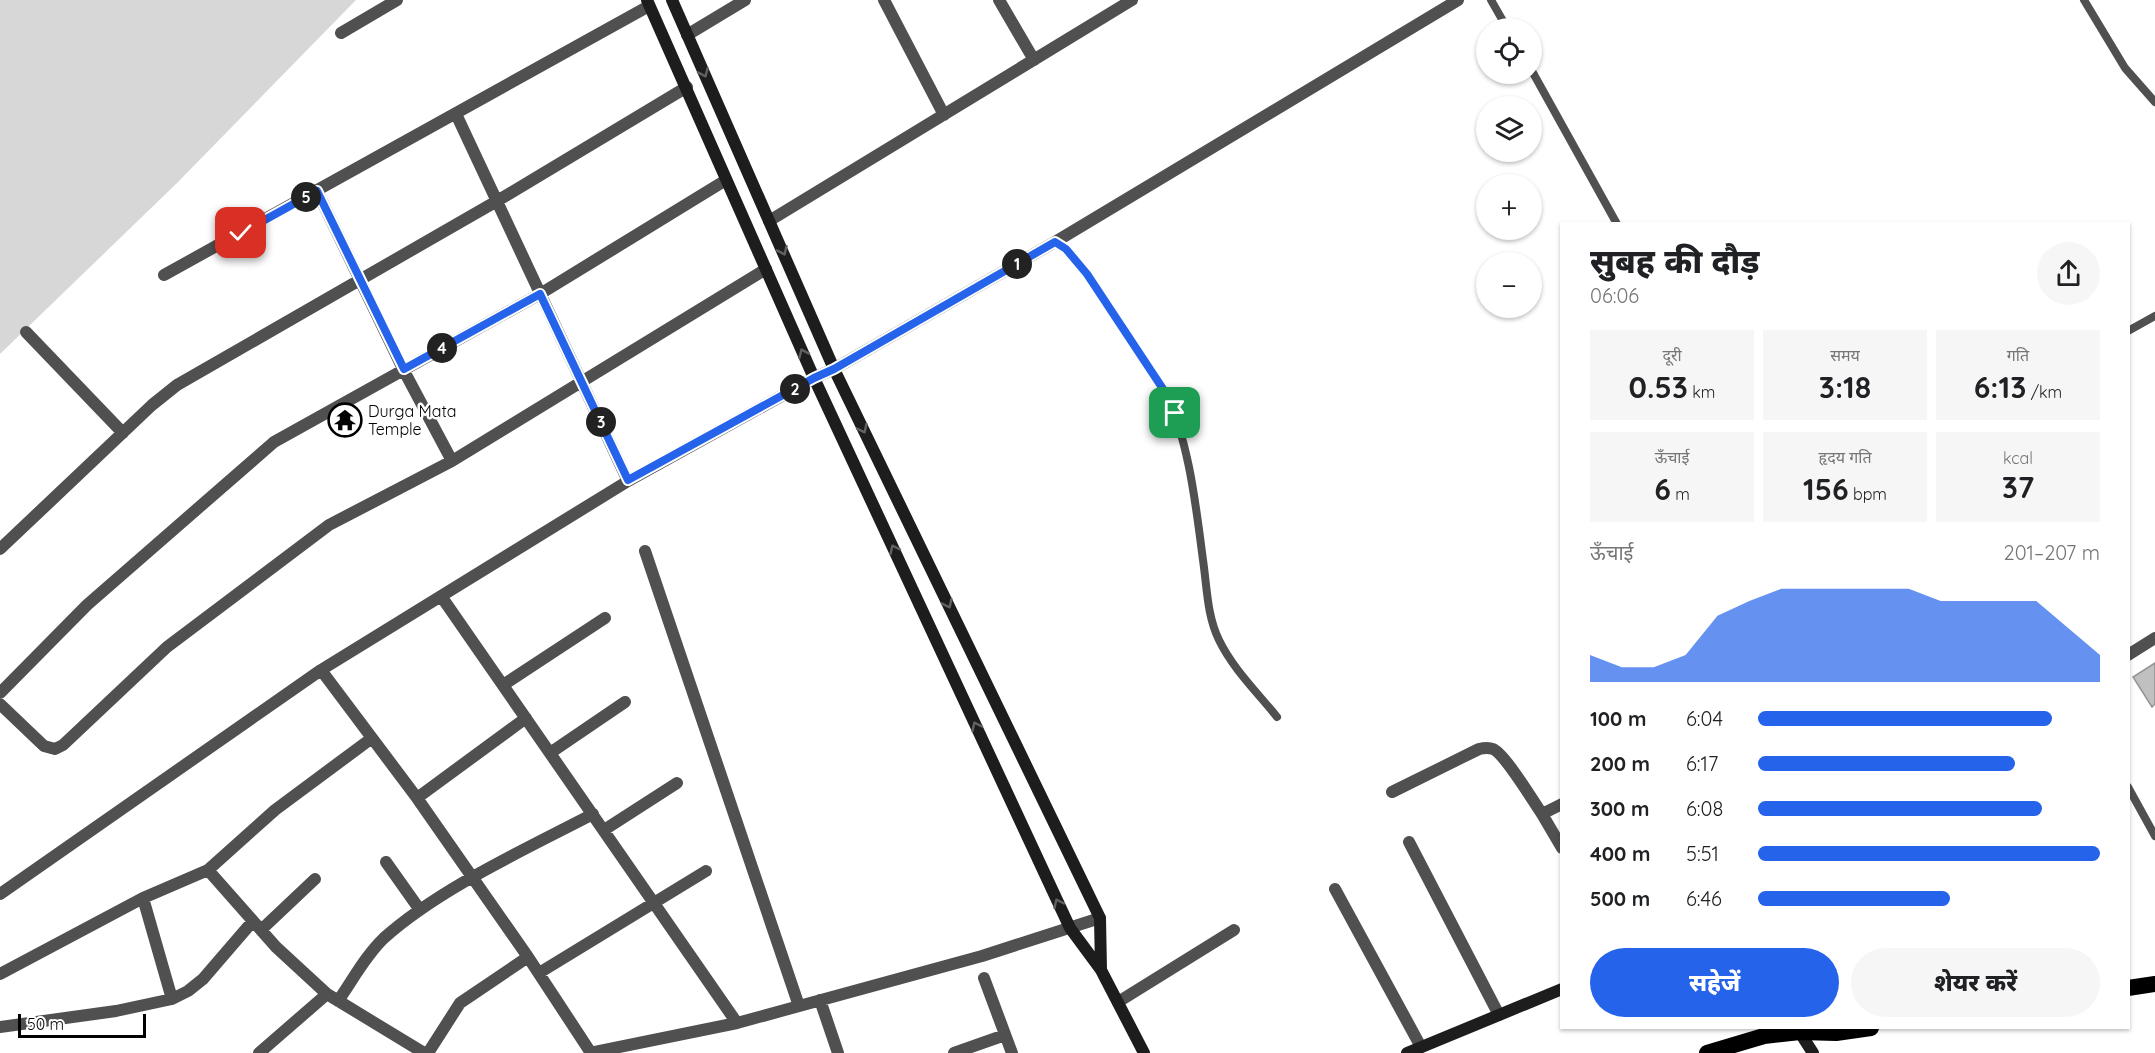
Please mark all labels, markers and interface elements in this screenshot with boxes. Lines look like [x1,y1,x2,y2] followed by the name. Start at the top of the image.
[1476,18,1542,318] map controls
[1476,18,1542,84] button: locate
[697,66,709,77] one-way arrow
[1476,96,1542,162] button: layers
[1476,174,1542,240] button: +
[291,182,321,212] pin: 5
[301,187,311,207] text: 5
[215,207,266,258] pin
[224,216,257,249] icon: check
[1590,240,1760,281] text: सुबह की दौड़
[2037,242,2100,305] button: share
[775,245,787,256] one-way arrow
[1002,249,1032,279] pin: 1
[1476,252,1542,318] button: −
[1014,254,1020,274] text: 1
[1590,283,1639,308] text: 06:06
[427,333,457,363] pin: 4
[437,338,447,358] text: 4
[1662,345,1682,365] text: दूरी
[1830,345,1860,365] text: समय
[2007,345,2029,365] text: गति
[799,349,811,360] one-way arrow
[1629,368,1688,406] text: 0.53
[1819,368,1871,406] text: 3:18
[1974,368,2026,406] text: 6:13
[780,374,810,404] pin: 2
[790,379,800,399] text: 2
[1688,382,1715,402] text: km
[2026,382,2062,402] text: /km
[1149,387,1200,438] pin
[1158,396,1191,429] icon: arrive
[368,401,457,439] place label: Durga Mata Temple
[327,402,363,438] temple icon: Durga Mata Temple
[586,407,616,437] pin: 3
[597,412,605,432] text: 3
[856,422,867,433] one-way arrow
[1655,447,1689,467] text: ऊँचाई
[1818,447,1872,467] text: हृदय गति
[2003,448,2033,468] text: kcal
[2002,468,2034,506] text: 37
[1654,470,1671,508] text: 6
[1803,470,1849,508] text: 156
[1671,484,1690,504] text: m
[1849,484,1887,504] text: bpm
[1590,540,1633,565] text: ऊँचाई
[2004,540,2100,565] text: 201–207 m
[889,545,901,556] one-way arrow
[941,598,953,609] one-way arrow
[1590,706,1646,731] text: 100 m
[1686,706,1723,731] text: 6:04
[972,722,984,733] one-way arrow
[1590,751,1650,776] text: 200 m
[1686,751,1718,776] text: 6:17
[1590,796,1649,821] text: 300 m
[1686,796,1723,821] text: 6:08
[1590,841,1650,866] text: 400 m
[1686,841,1719,866] text: 5:51
[1590,886,1650,911] text: 500 m
[1686,886,1722,911] text: 6:46
[1054,898,1066,909] one-way arrow
[1590,948,1839,1017] button: सहेजें
[1851,948,2100,1017] button: शेयर करें
[18,1011,146,1038] scale bar
[27,1014,64,1034] text: 50 m

